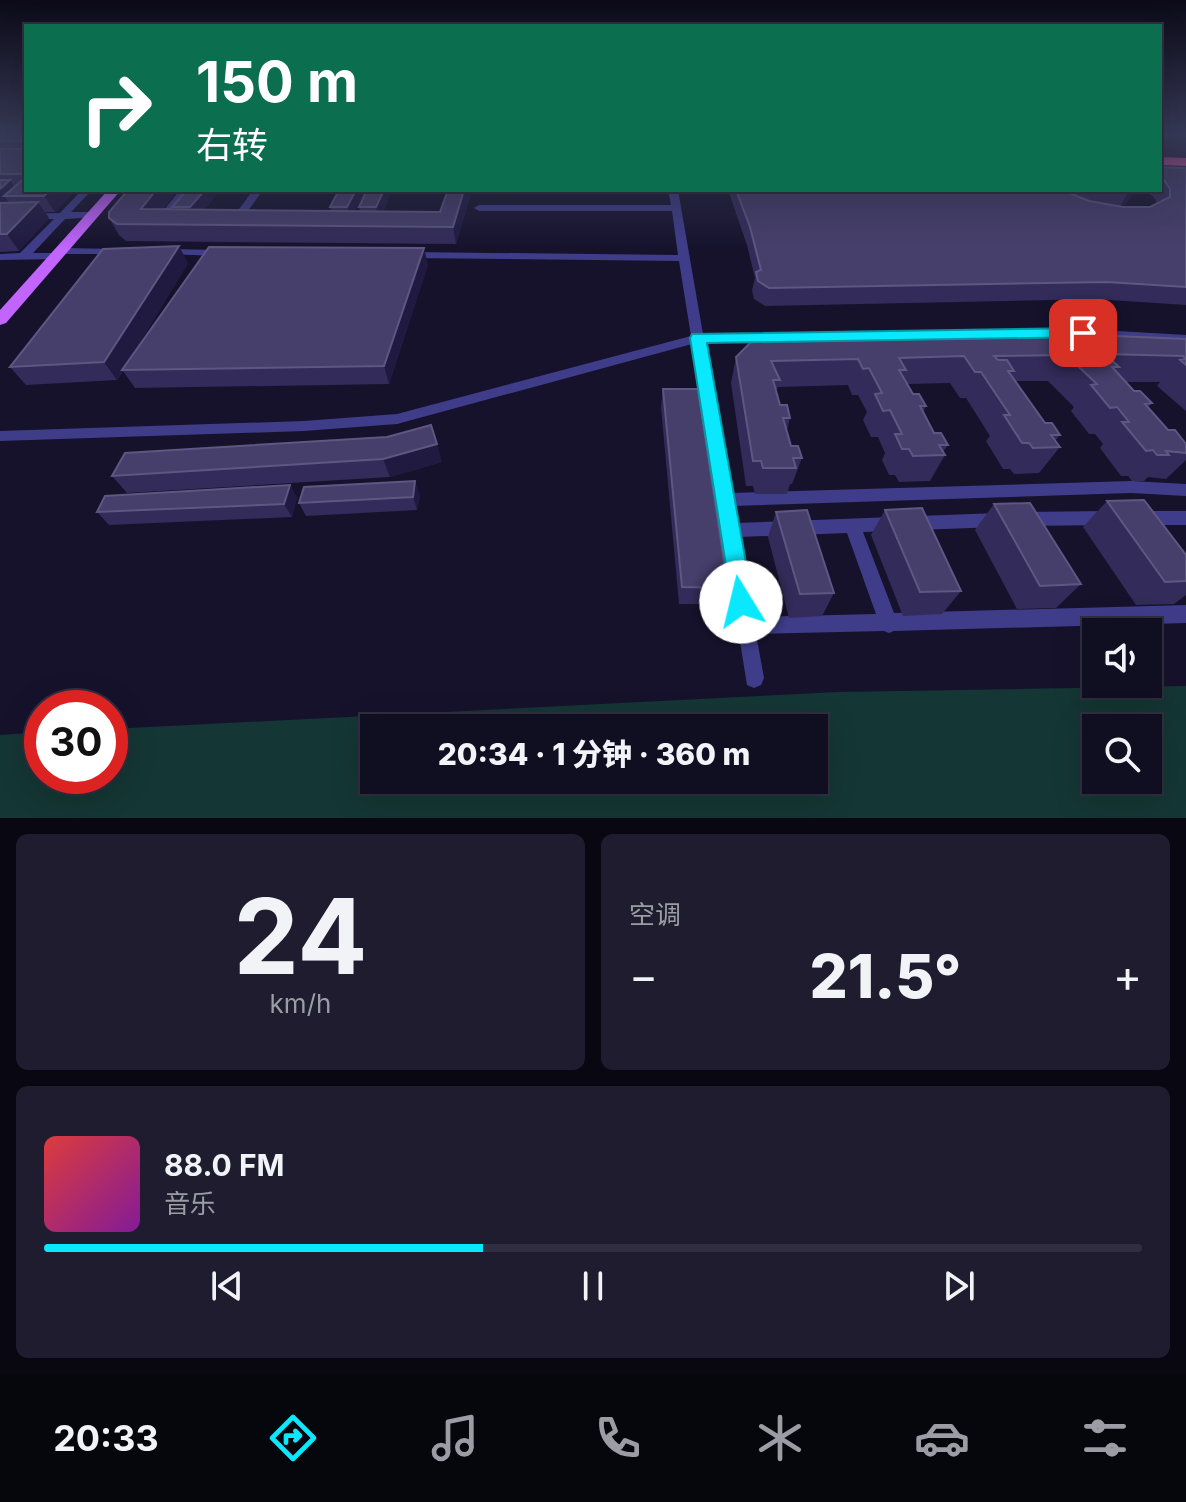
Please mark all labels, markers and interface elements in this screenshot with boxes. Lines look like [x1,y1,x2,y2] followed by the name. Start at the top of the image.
[196,48,358,116] text: 150 m
[64,56,168,160] icon: right
[196,123,268,167] text: 右转
[1049,299,1117,367] pin
[1061,311,1105,355] icon: arrive
[699,560,783,644] position arrow
[1082,618,1162,794] map controls
[1082,618,1162,698] button: sound
[24,690,128,794] speed limit sign: 30
[1082,714,1162,794] button: search
[438,736,750,772] text: 20:34 · 1 分钟 · 360 m
[233,873,368,999] text: 24
[629,899,681,930] text: 空调
[809,940,962,1012] text: 21.5°
[629,949,658,1003] text: −
[1113,949,1142,1003] text: +
[270,988,331,1019] text: km/h
[164,1147,284,1183] text: 88.0 FM
[164,1188,216,1219] text: 音乐
[205,1264,249,1308] icon: previous
[571,1264,615,1308] icon: pause
[937,1264,981,1308] icon: next
[265,1410,321,1466] icon: directions
[427,1410,483,1466] icon: music
[590,1410,646,1466] icon: phone
[752,1410,808,1466] icon: climate
[914,1410,970,1466] icon: car
[1077,1410,1133,1466] icon: filters
[53,1416,159,1460] text: 20:33

